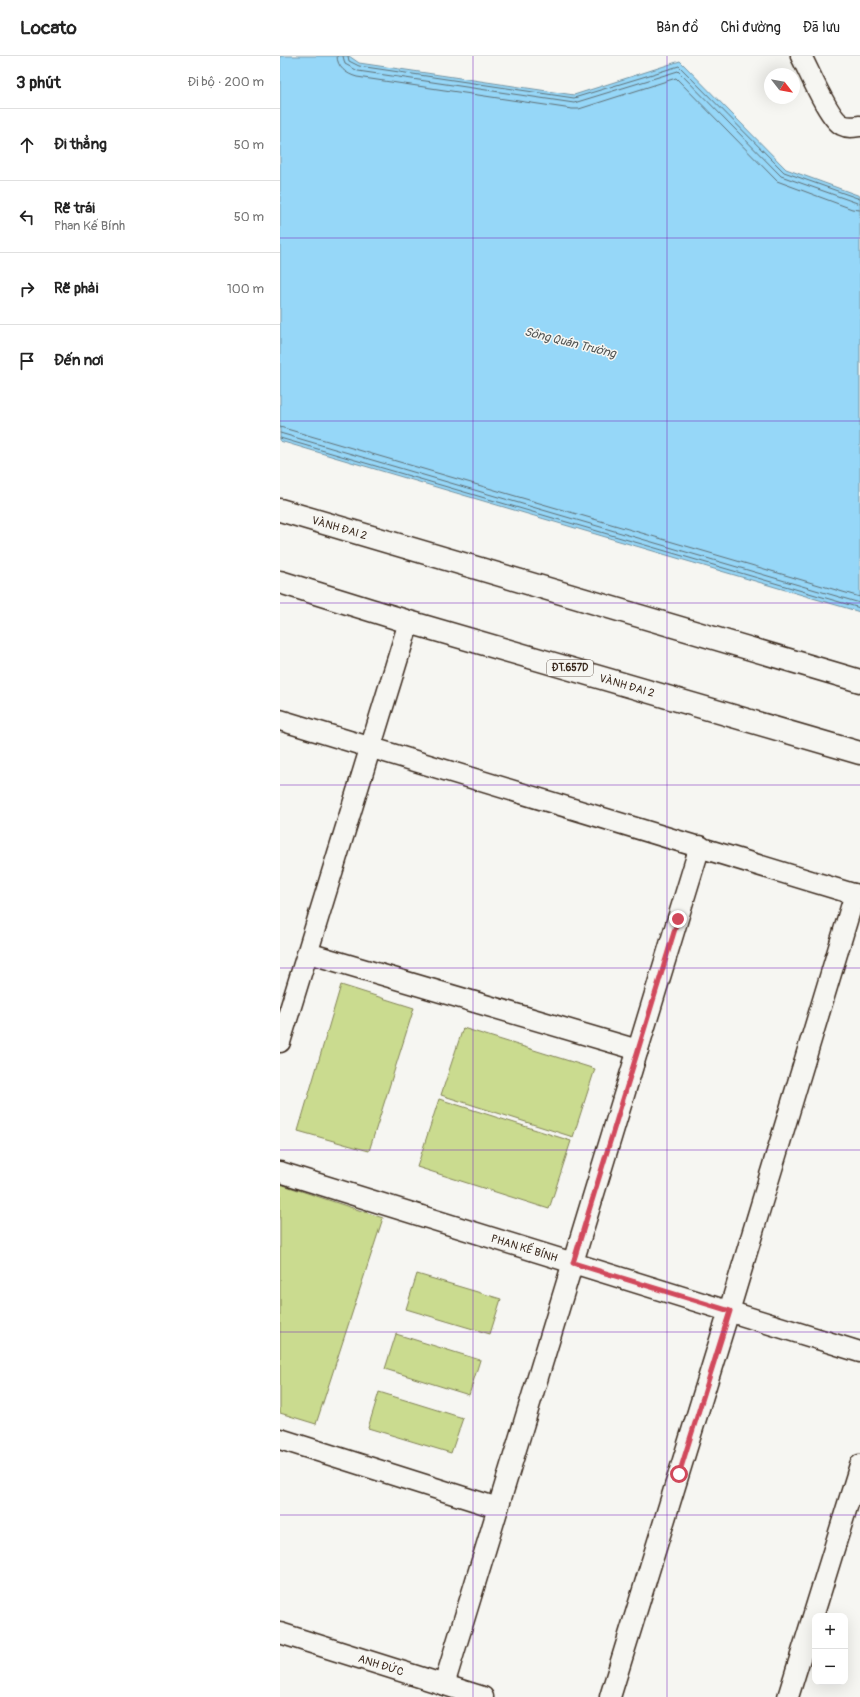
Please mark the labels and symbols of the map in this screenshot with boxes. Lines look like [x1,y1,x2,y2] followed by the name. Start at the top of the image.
[764,68,800,104] north arrow
[523,324,618,362] water label: Sông Quán Trường
[310,513,369,542] street label: VÀNH ĐAI 2
[547,660,593,676] road number: ĐT.657D
[598,671,656,699] street label: VÀNH ĐAI 2
[669,910,687,928] route end
[490,1231,559,1264] street label: PHAN KẾ BÍNH
[670,1465,688,1483] route start
[357,1652,406,1678] street label: ANH ĐỨC

